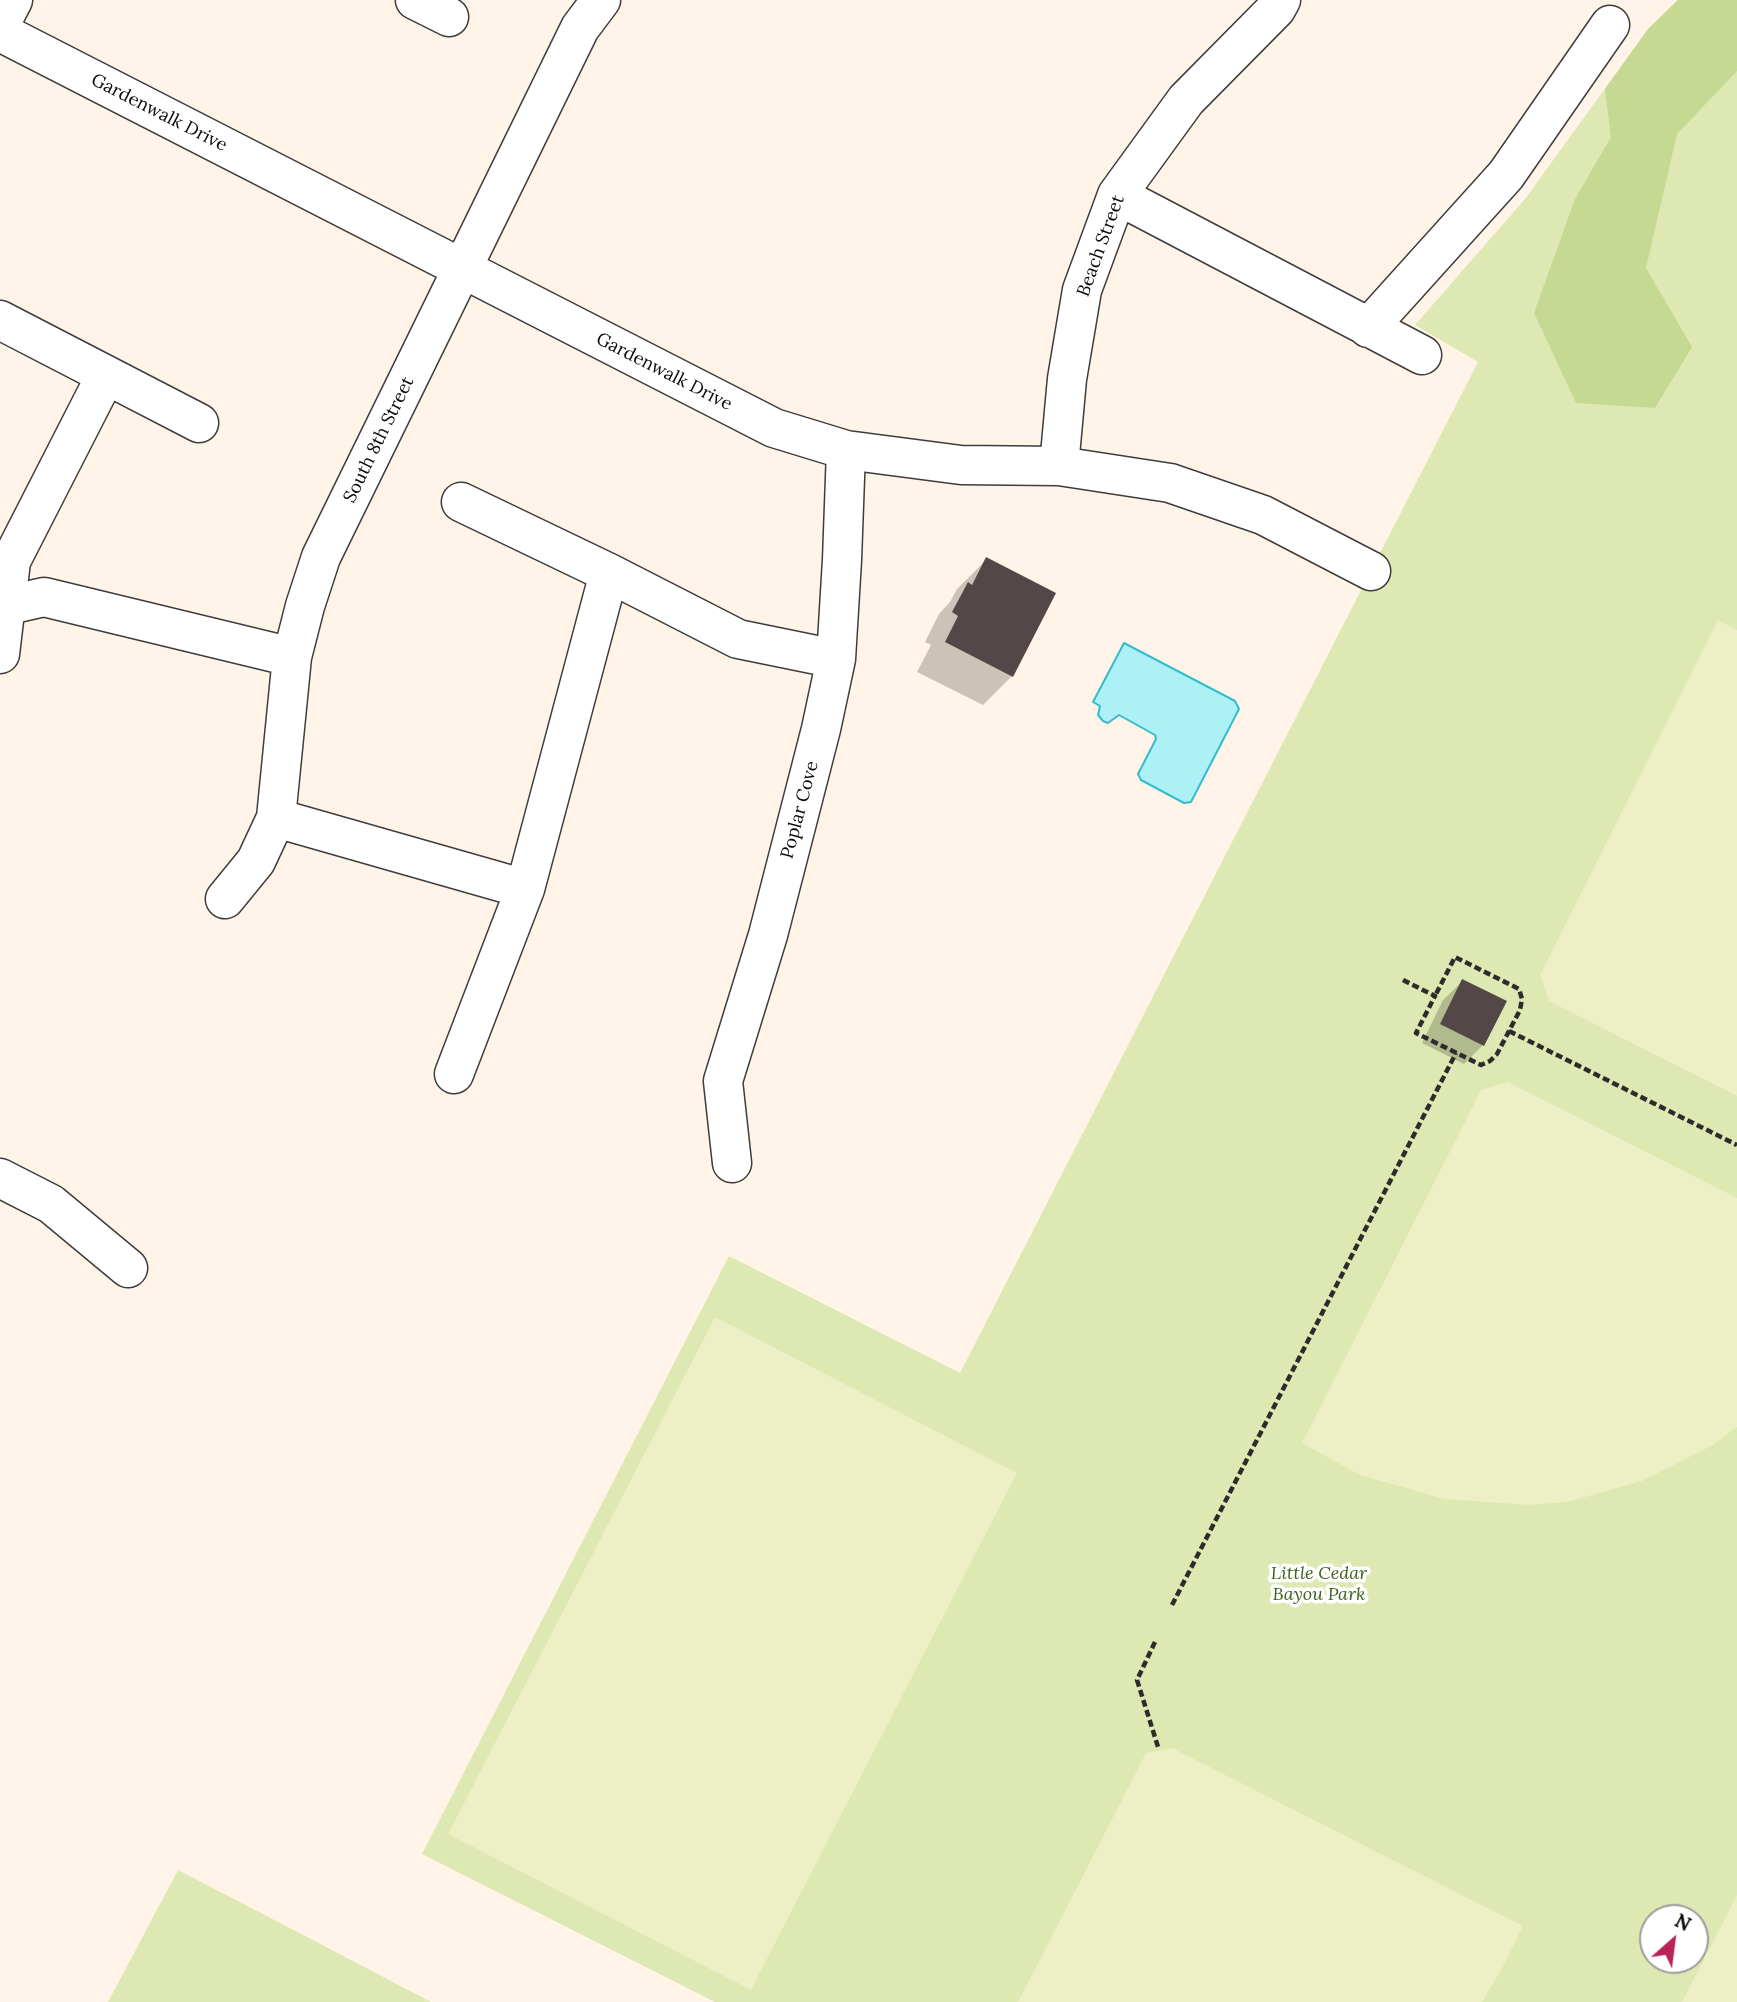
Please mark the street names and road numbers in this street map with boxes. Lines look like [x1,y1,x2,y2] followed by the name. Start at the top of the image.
[87,69,231,157] street label: Gardenwalk Drive
[1073,192,1129,300] street label: Beach Street
[592,328,736,416] street label: Gardenwalk Drive
[339,373,419,507] street label: South 8th Street
[777,759,823,861] street label: Poplar Cove

